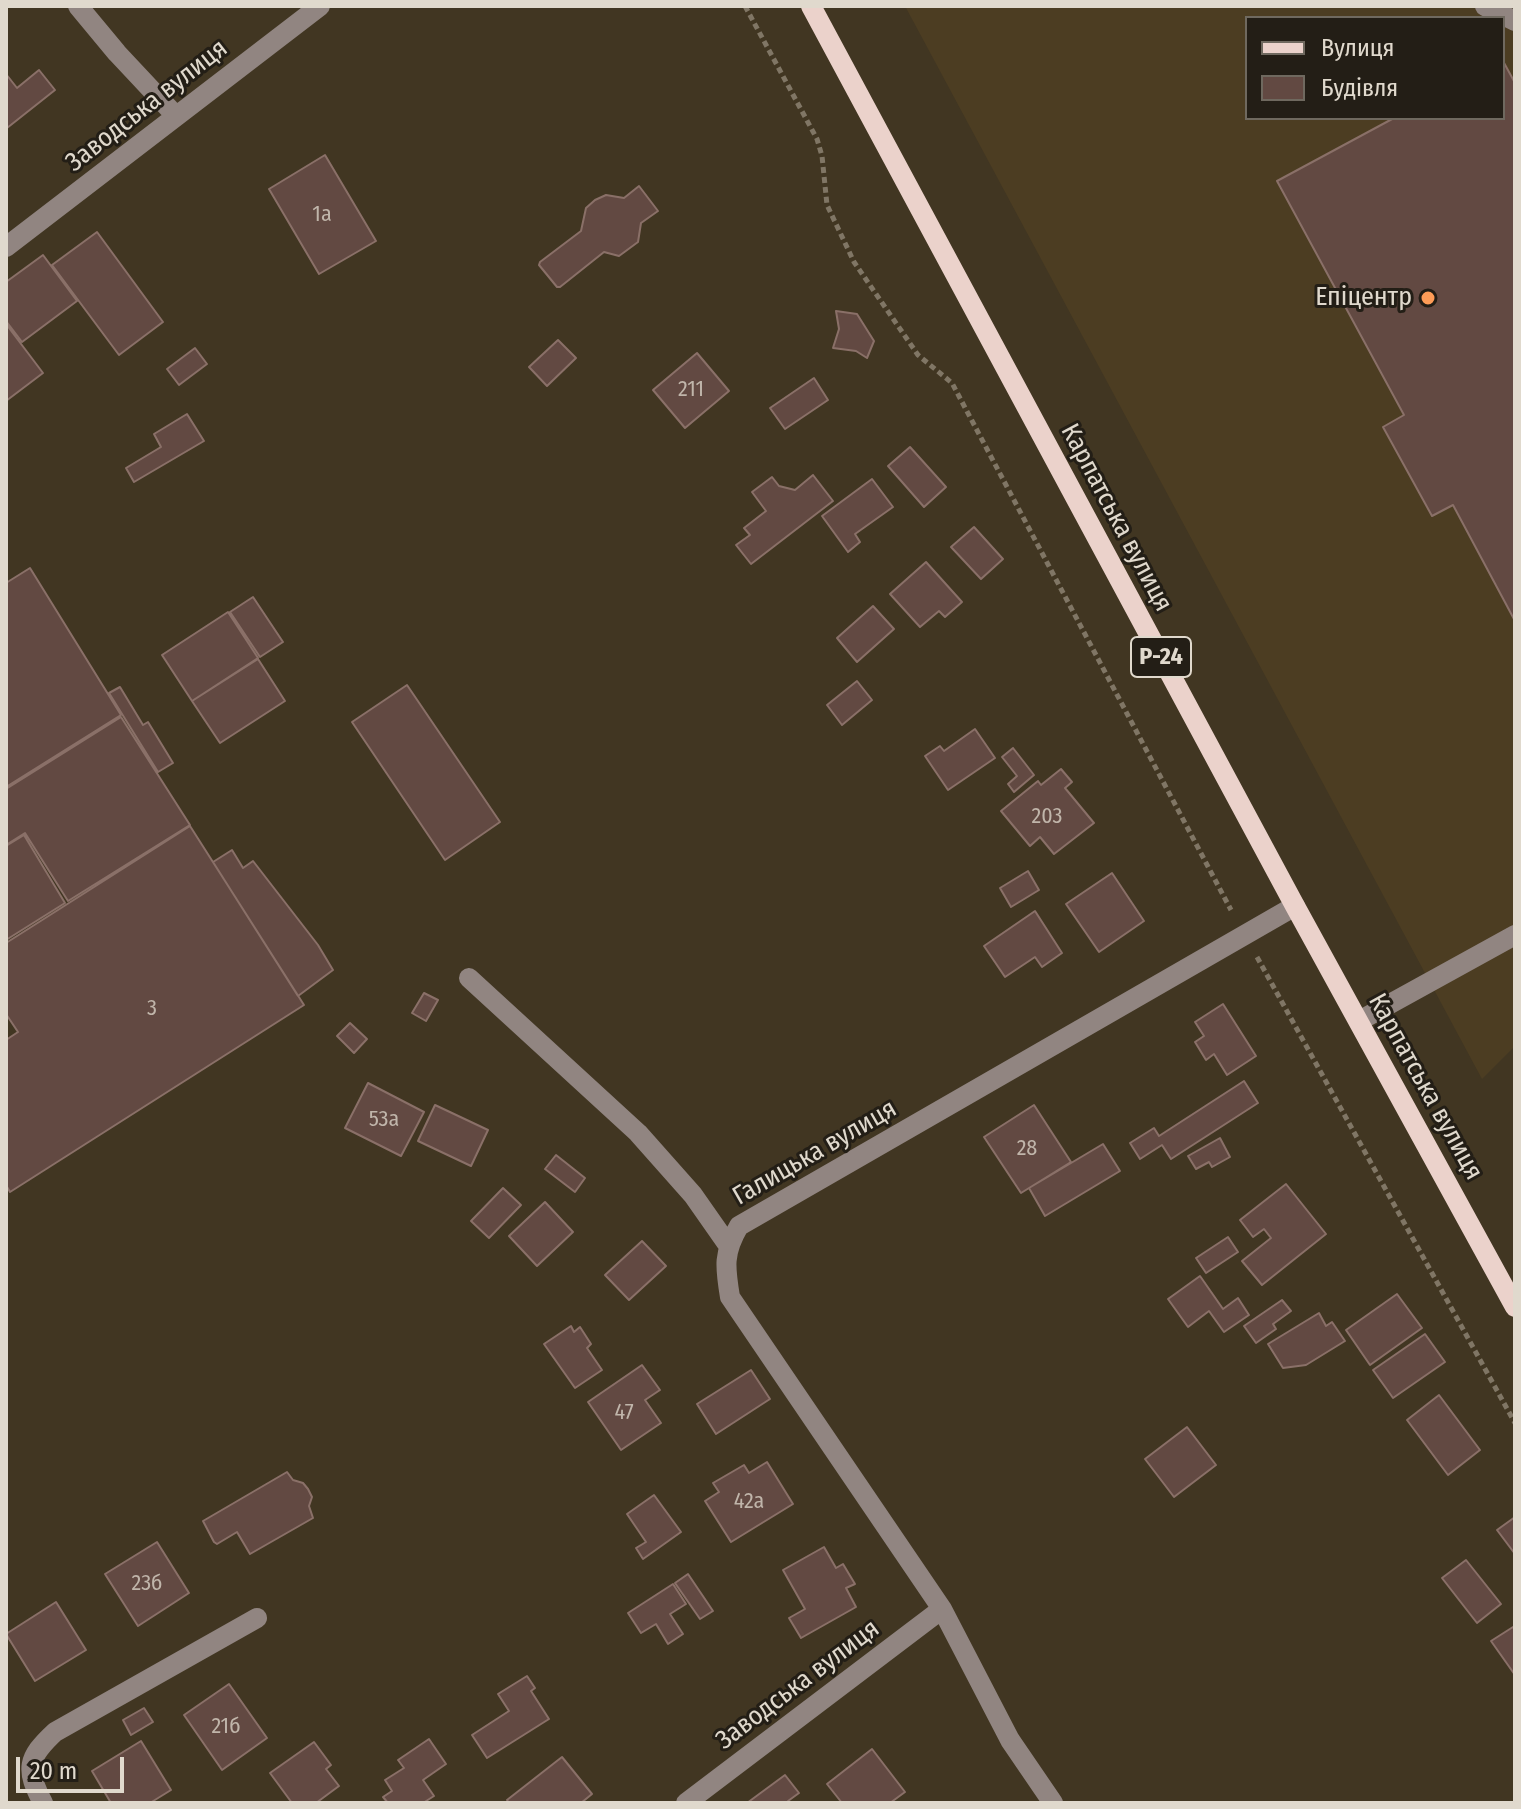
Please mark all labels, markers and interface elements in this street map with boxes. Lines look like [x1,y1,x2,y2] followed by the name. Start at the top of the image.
[1245,16,1505,120] legend
[60,33,234,179] street label: Заводська вулиця
[1321,34,1394,62] text: Вулиця
[1321,74,1398,102] text: Будівля
[312,202,332,228] house number: 1а
[1315,282,1412,314] place label: Епіцентр
[1419,289,1437,307] marker: Епіцентр
[678,377,704,403] house number: 211
[1053,419,1179,617] street label: Карпатська вулиця
[1131,637,1191,677] road number: Р-24
[1032,804,1062,830] house number: 203
[1361,988,1489,1186] street label: Карпатська вулиця
[147,996,157,1022] house number: 3
[728,1094,902,1212] street label: Галицька вулиця
[369,1107,399,1133] house number: 53а
[1017,1136,1037,1162] house number: 28
[614,1400,634,1426] house number: 47
[734,1489,764,1515] house number: 42а
[132,1571,162,1597] house number: 23б
[710,1613,886,1757] street label: Заводська вулиця
[211,1714,241,1740] house number: 21б
[20,1741,128,1791] scale bar
[30,1757,77,1785] text: 20 m

